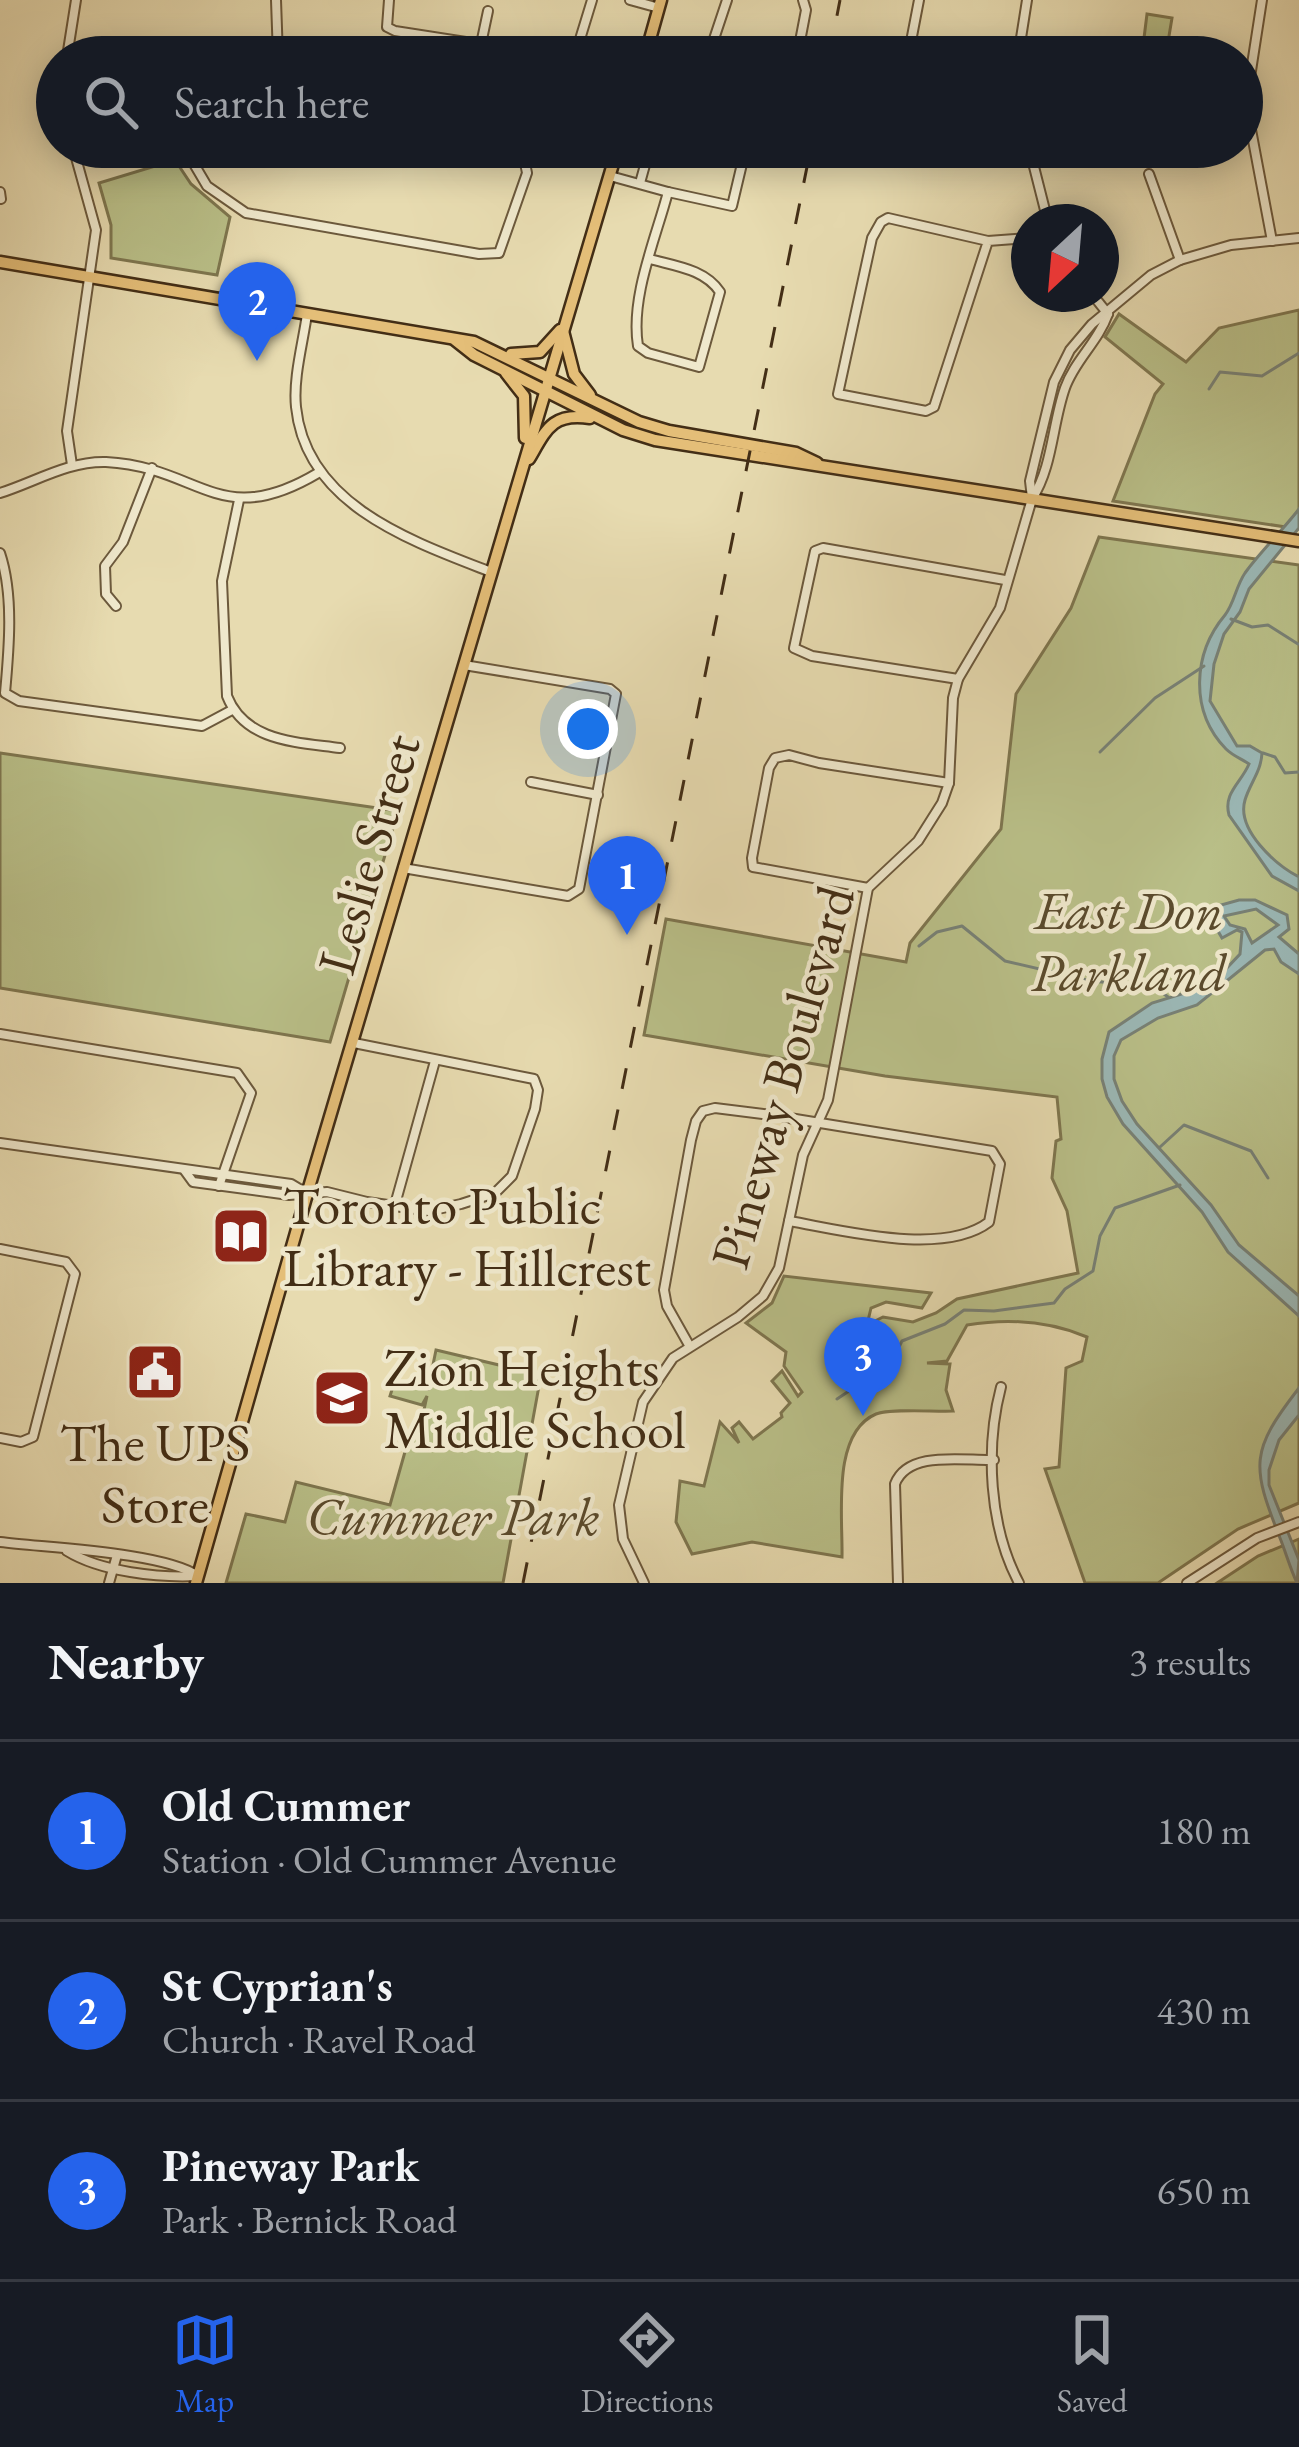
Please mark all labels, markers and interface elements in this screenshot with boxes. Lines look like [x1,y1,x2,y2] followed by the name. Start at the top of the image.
[36,36,1263,168] search box
[78,69,144,135] icon: search
[174,73,369,131] text: Search here
[1011,204,1119,312] north arrow
[218,262,296,361] pin: 2
[558,699,618,759] your location
[300,726,436,982] street label: Leslie Street
[588,836,666,935] pin: 1
[1031,875,1228,1007] park label: East Don Parkland
[694,877,870,1276] street label: Pineway Boulevard
[283,1170,651,1302] place label: Toronto Public Library - Hillcrest
[210,1205,272,1267] library icon: Toronto Public Library - Hillcrest
[824,1317,902,1416] pin: 3
[384,1332,686,1464] place label: Zion Heights Middle School
[124,1341,186,1403] public building icon: The UPS Store
[311,1367,373,1429] school or university icon: Zion Heights Middle School
[60,1407,250,1539] place label: The UPS Store
[306,1481,600,1551] park label: Cummer Park
[48,1628,204,1694] text: Nearby
[1129,1636,1251,1687] text: 3 results
[162,1776,410,1834] text: Old Cummer
[77,1805,97,1856] text: 1
[1157,1805,1251,1856] text: 180 m
[162,1834,617,1885] text: Station · Old Cummer Avenue
[162,1956,393,2014] text: St Cyprian's
[77,1985,97,2036] text: 2
[1157,1985,1251,2036] text: 430 m
[162,2014,475,2065] text: Church · Ravel Road
[162,2136,419,2194] text: Pineway Park
[77,2165,97,2216] text: 3
[1157,2165,1251,2216] text: 650 m
[162,2194,457,2245] text: Park · Bernick Road
[172,2307,238,2422] tab: Map
[581,2307,714,2422] tab: Directions
[1057,2307,1127,2422] tab: Saved

